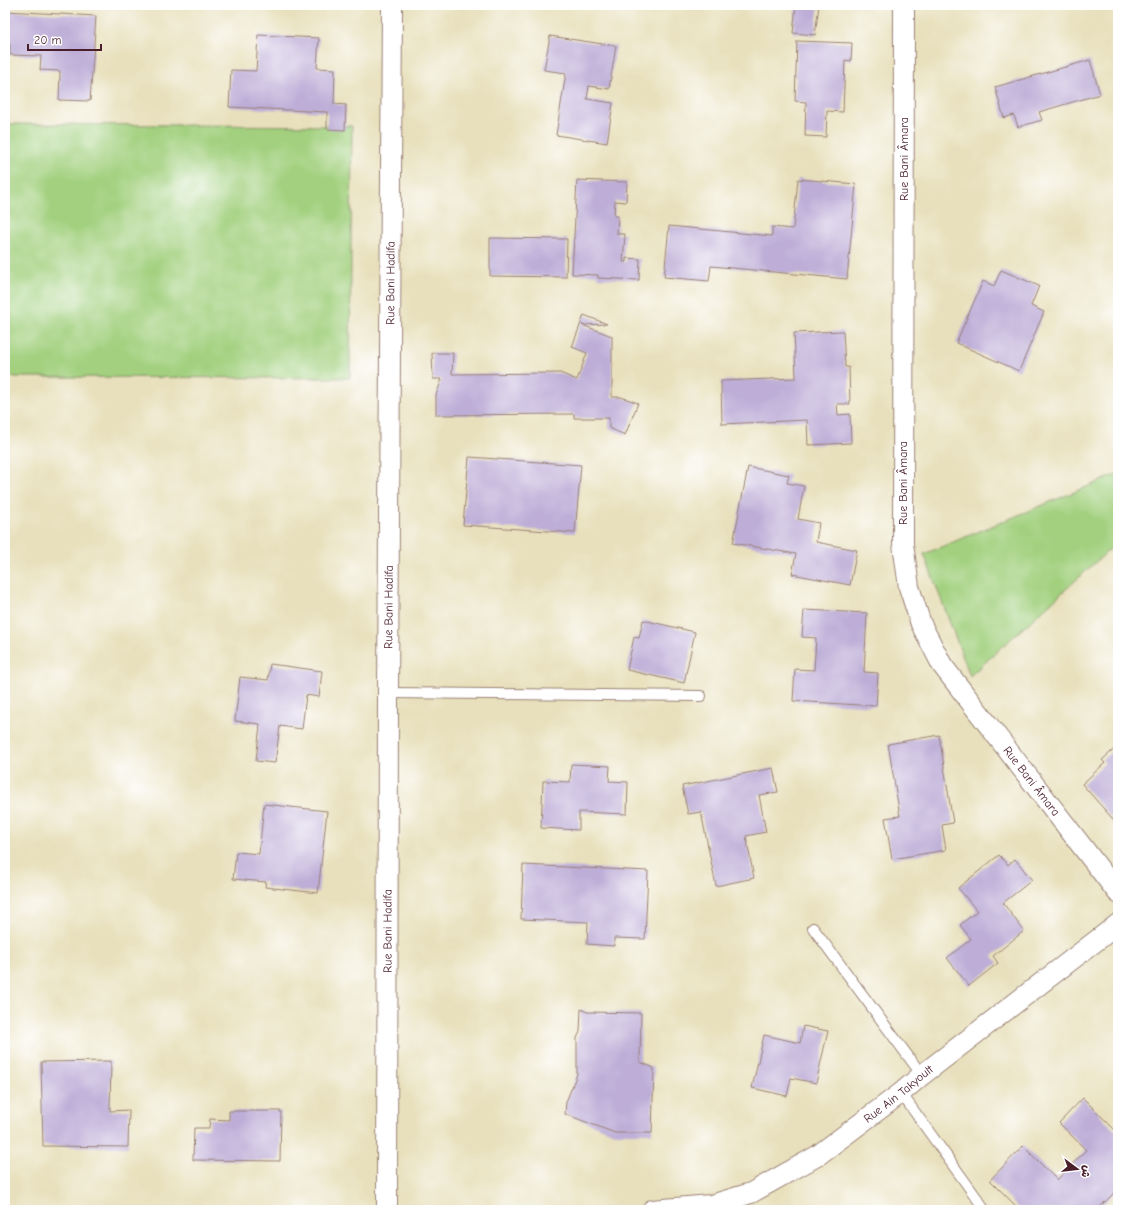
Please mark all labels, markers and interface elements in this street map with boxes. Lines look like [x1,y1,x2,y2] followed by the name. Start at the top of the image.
[28,26,101,52] scale bar
[34,33,62,47] text: 20 m
[897,117,911,201] street label: Rue Bani Âmara
[383,241,398,325] street label: Rue Bani Hadifa
[896,441,910,525] street label: Rue Bani Âmara
[381,565,396,649] street label: Rue Bani Hadifa
[1000,743,1063,819] street label: Rue Bani Âmara
[380,889,395,973] street label: Rue Bani Hadifa
[861,1062,936,1126] street label: Rue Ain Takyoult
[1057,1149,1097,1189] north arrow
[1078,1164,1094,1179] text: ش

